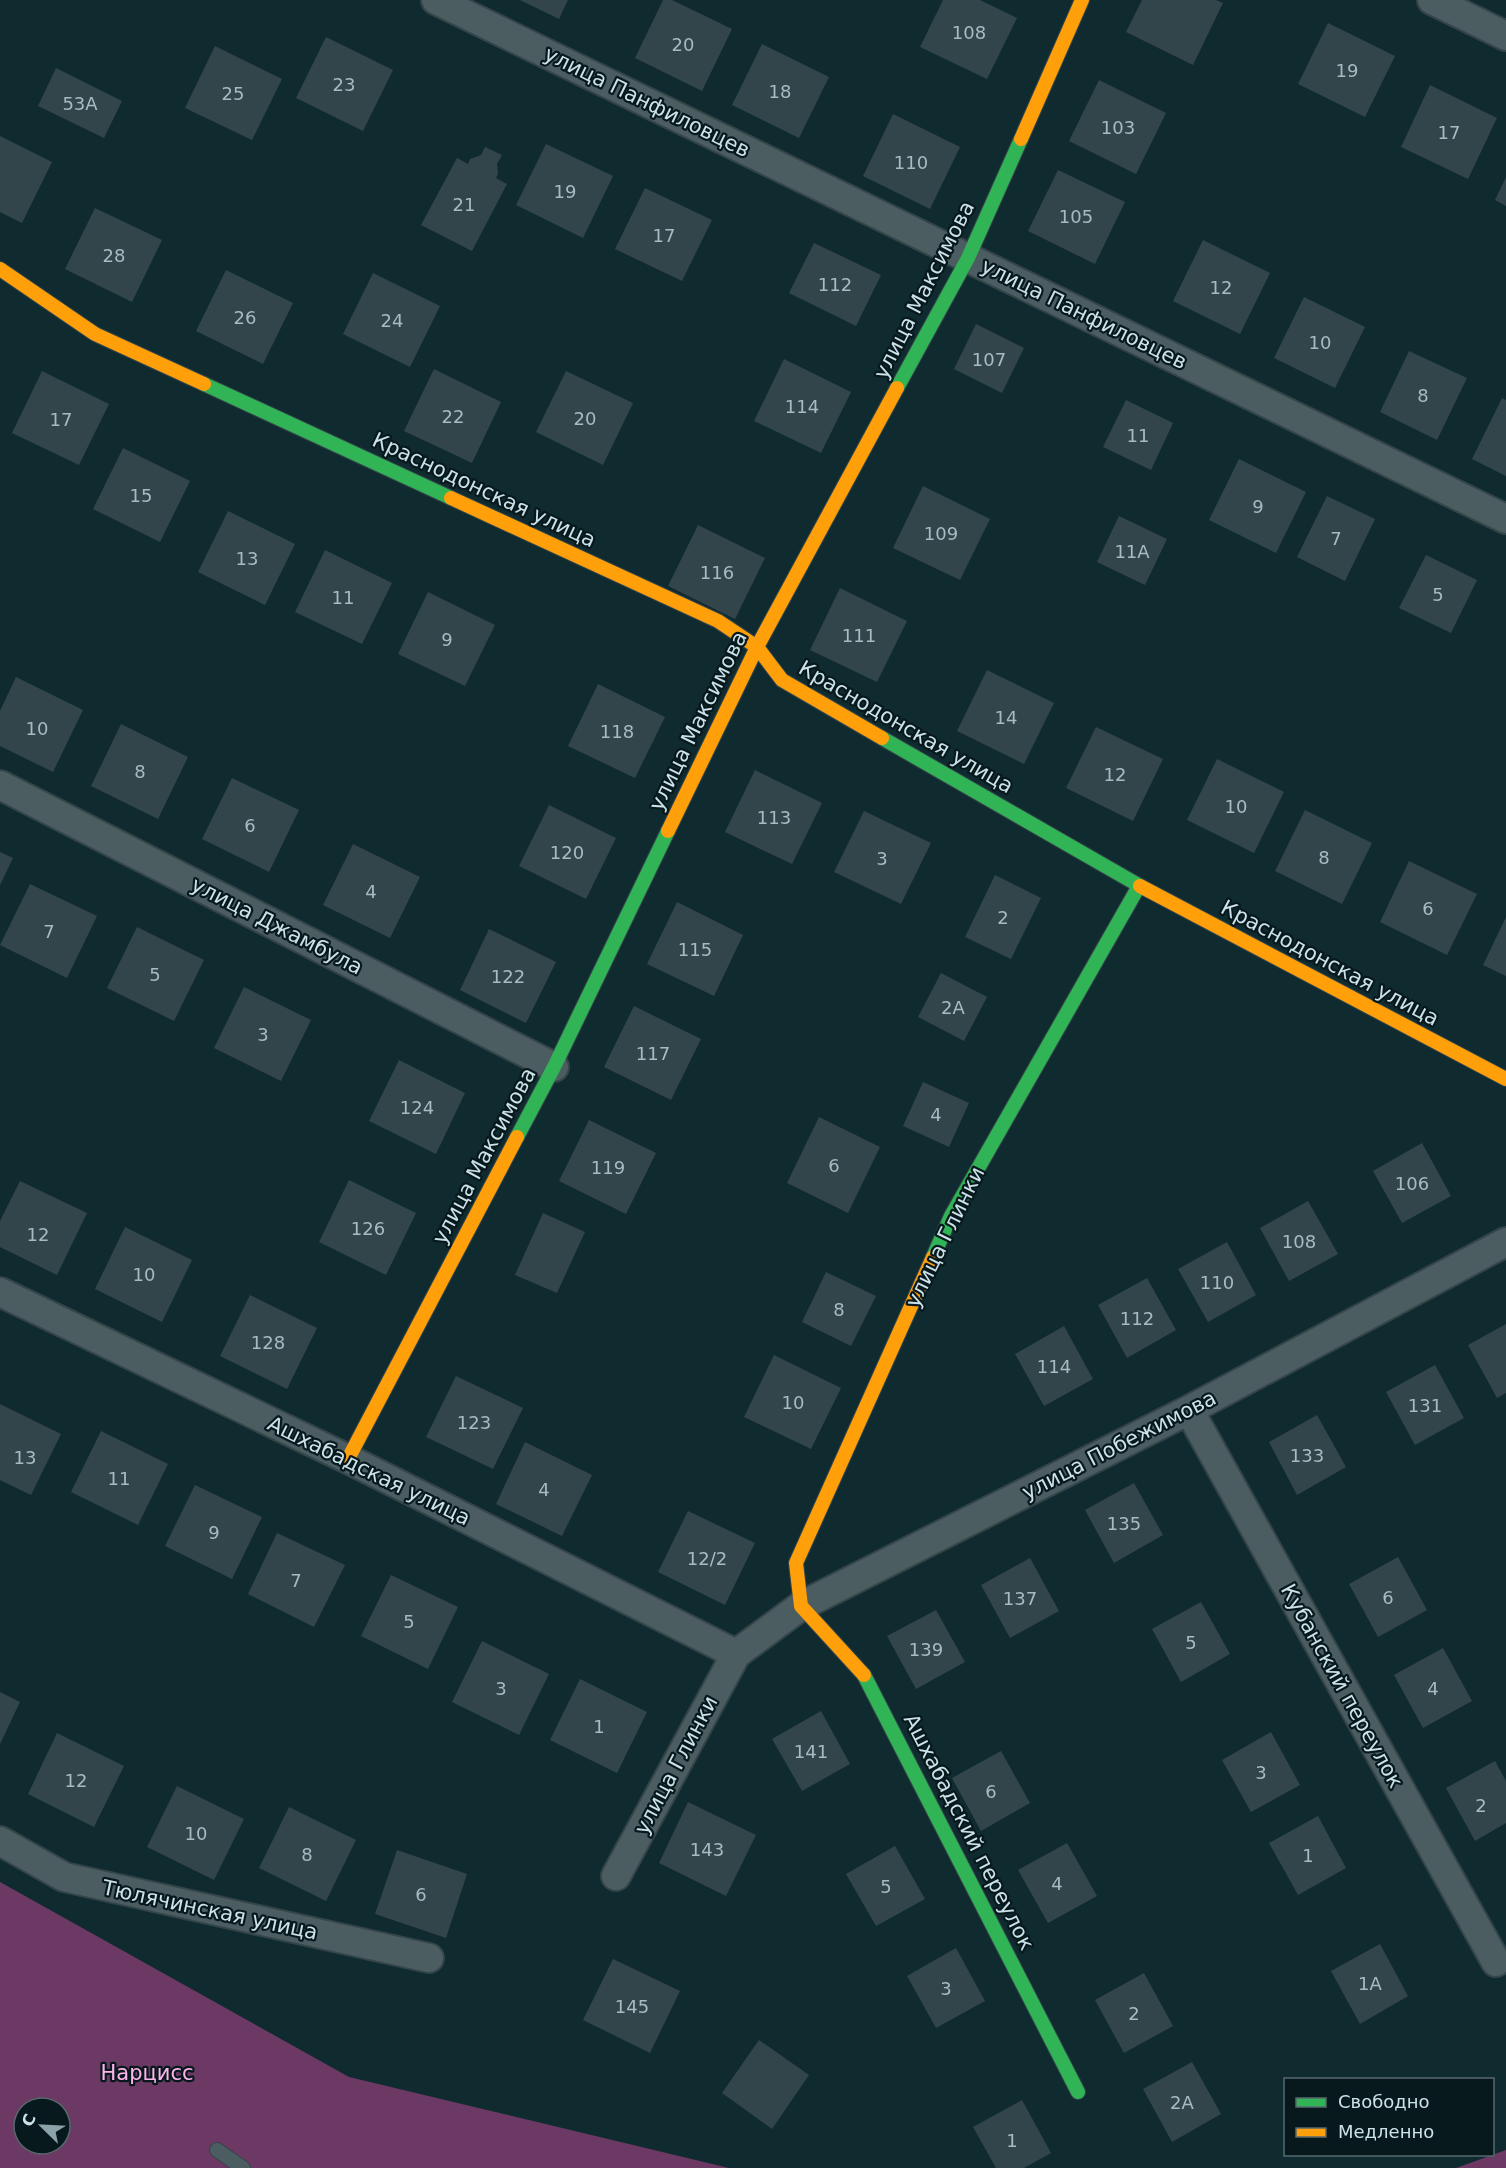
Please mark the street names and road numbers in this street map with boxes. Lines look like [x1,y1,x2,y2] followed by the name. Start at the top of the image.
[540,42,754,162] street label: улица Панфиловцев
[869,197,979,383] street label: улица Максимова
[977,254,1191,374] street label: улица Панфиловцев
[369,428,599,552] street label: Краснодонская улица
[644,628,752,814] street label: улица Максимова
[795,656,1017,798] street label: Краснодонская улица
[187,872,367,980] street label: улица Джамбула
[1217,895,1443,1031] street label: Краснодонская улица
[427,1064,541,1248] street label: улица Максимова
[901,1163,989,1311] street label: улица Глинки
[1018,1386,1220,1504] street label: улица Побежимова
[264,1411,474,1531] street label: Ашхабадская улица
[1276,1580,1408,1792] street label: Кубанский переулок
[629,1692,723,1838] street label: улица Глинки
[899,1710,1039,1954] street label: Ашхабадский переулок
[99,1875,320,1945] street label: Тюлячинская улица

